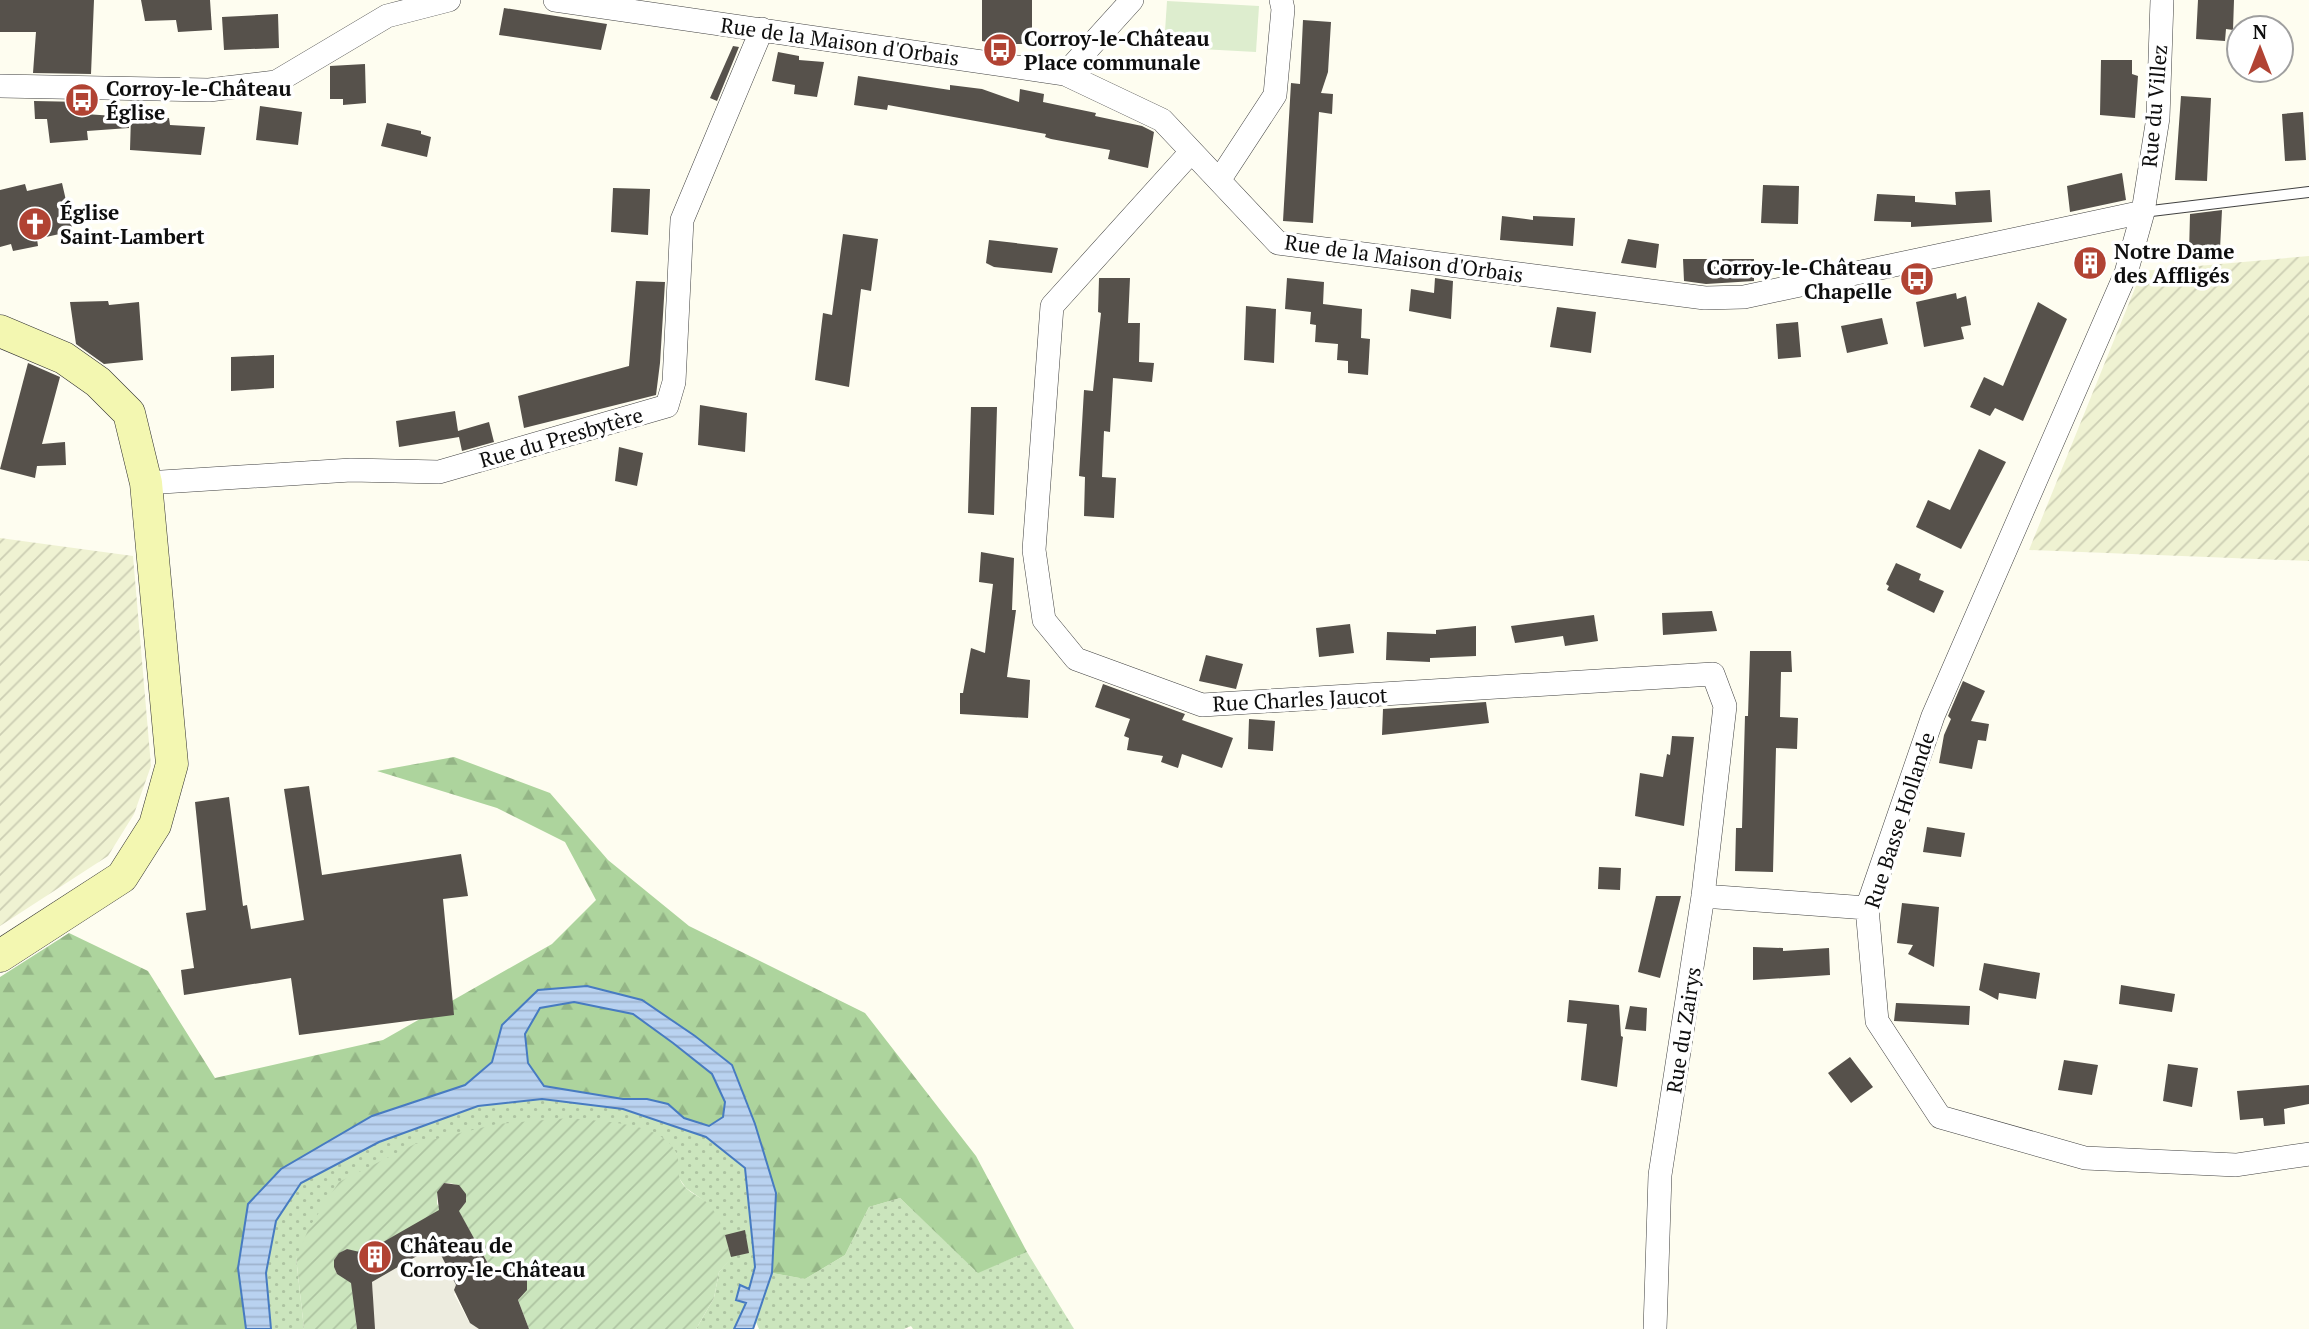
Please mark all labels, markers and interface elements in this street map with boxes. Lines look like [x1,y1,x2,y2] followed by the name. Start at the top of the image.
[719,10,961,72] street label: Rue de la Maison d'Orbais
[2225,14,2295,84] north arrow
[2253,19,2268,44] text: N
[1024,24,1210,76] place label: Corroy-le-Château Place communale
[981,31,1019,69] bus stop icon: Corroy-le-Château Place communale
[2135,43,2173,169] street label: Rue du Villez
[106,74,292,126] place label: Corroy-le-Château Église
[63,81,101,119] bus stop icon: Corroy-le-Château Église
[60,198,205,250] place label: Église Saint-Lambert
[16,205,54,243] church icon: Église Saint-Lambert
[1283,227,1525,289] street label: Rue de la Maison d'Orbais
[2114,237,2234,289] place label: Notre Dame des Affligés
[2071,244,2109,282] building icon: Notre Dame des Affligés
[1706,253,1892,305] place label: Corroy-le-Château Chapelle
[1898,260,1936,298] bus stop icon: Corroy-le-Château Chapelle
[476,400,646,474] street label: Rue du Presbytère
[1212,680,1388,718] street label: Rue Charles Jaucot
[1857,729,1941,911] street label: Rue Basse Hollande
[1659,965,1707,1095] street label: Rue du Zairys
[400,1231,586,1283] place label: Château de Corroy-le-Château
[356,1238,394,1276] building icon: Château de Corroy-le-Château

